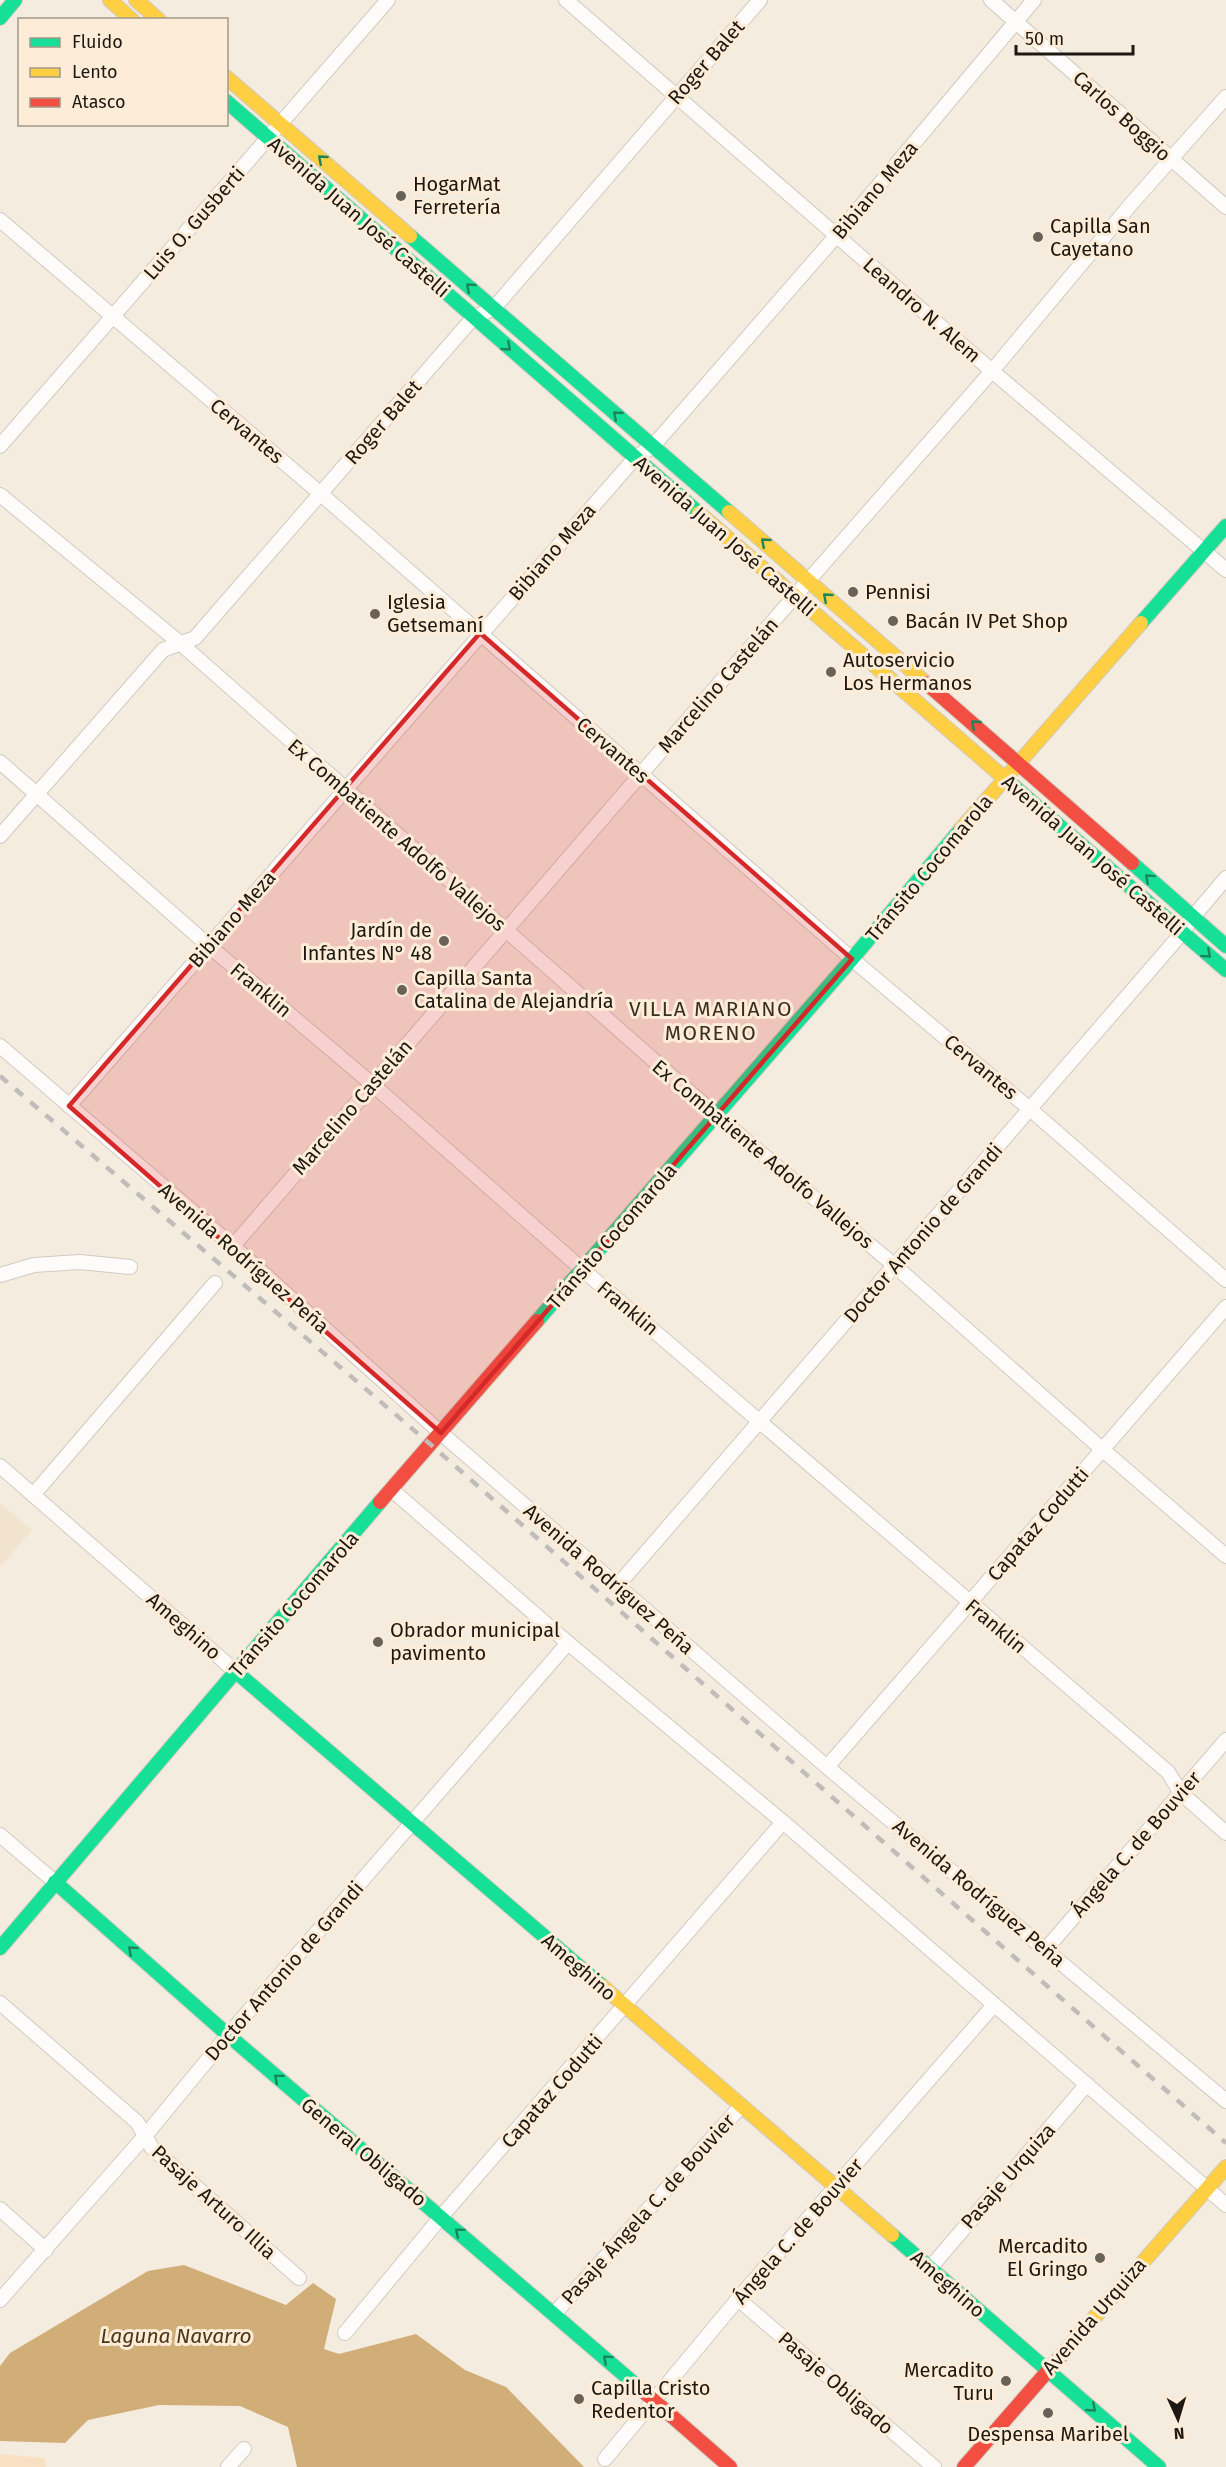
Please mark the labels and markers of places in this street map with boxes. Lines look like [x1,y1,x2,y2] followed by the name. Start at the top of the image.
[413,172,501,219] place label: HogarMat Ferretería
[394,189,408,203] marker: HogarMat Ferretería
[1050,214,1151,261] place label: Capilla San Cayetano
[1031,230,1045,244] marker: Capilla San Cayetano
[865,580,931,604] place label: Pennisi
[846,585,860,599] marker: Pennisi
[387,590,484,637] place label: Iglesia Getsemaní
[368,607,382,621] marker: Iglesia Getsemaní
[905,609,1068,633] place label: Bacán IV Pet Shop
[886,614,900,628] marker: Bacán IV Pet Shop
[843,648,972,695] place label: Autoservicio Los Hermanos
[824,665,838,679] marker: Autoservicio Los Hermanos
[302,918,432,965] place label: Jardín de Infantes N° 48
[437,934,451,948] marker: Jardín de Infantes N° 48
[414,966,614,1013] place label: Capilla Santa Catalina de Alejandría
[395,983,409,997] marker: Capilla Santa Catalina de Alejandría
[390,1618,560,1665] place label: Obrador municipal pavimento
[371,1635,385,1649] marker: Obrador municipal pavimento
[998,2234,1088,2281] place label: Mercadito El Gringo
[1093,2251,1107,2265] marker: Mercadito El Gringo
[904,2358,994,2405] place label: Mercadito Turu
[999,2374,1013,2388] marker: Mercadito Turu
[591,2376,710,2423] place label: Capilla Cristo Redentor
[572,2392,586,2406] marker: Capilla Cristo Redentor
[1041,2406,1055,2420] marker: Despensa Maribel
[967,2422,1129,2446] place label: Despensa Maribel

